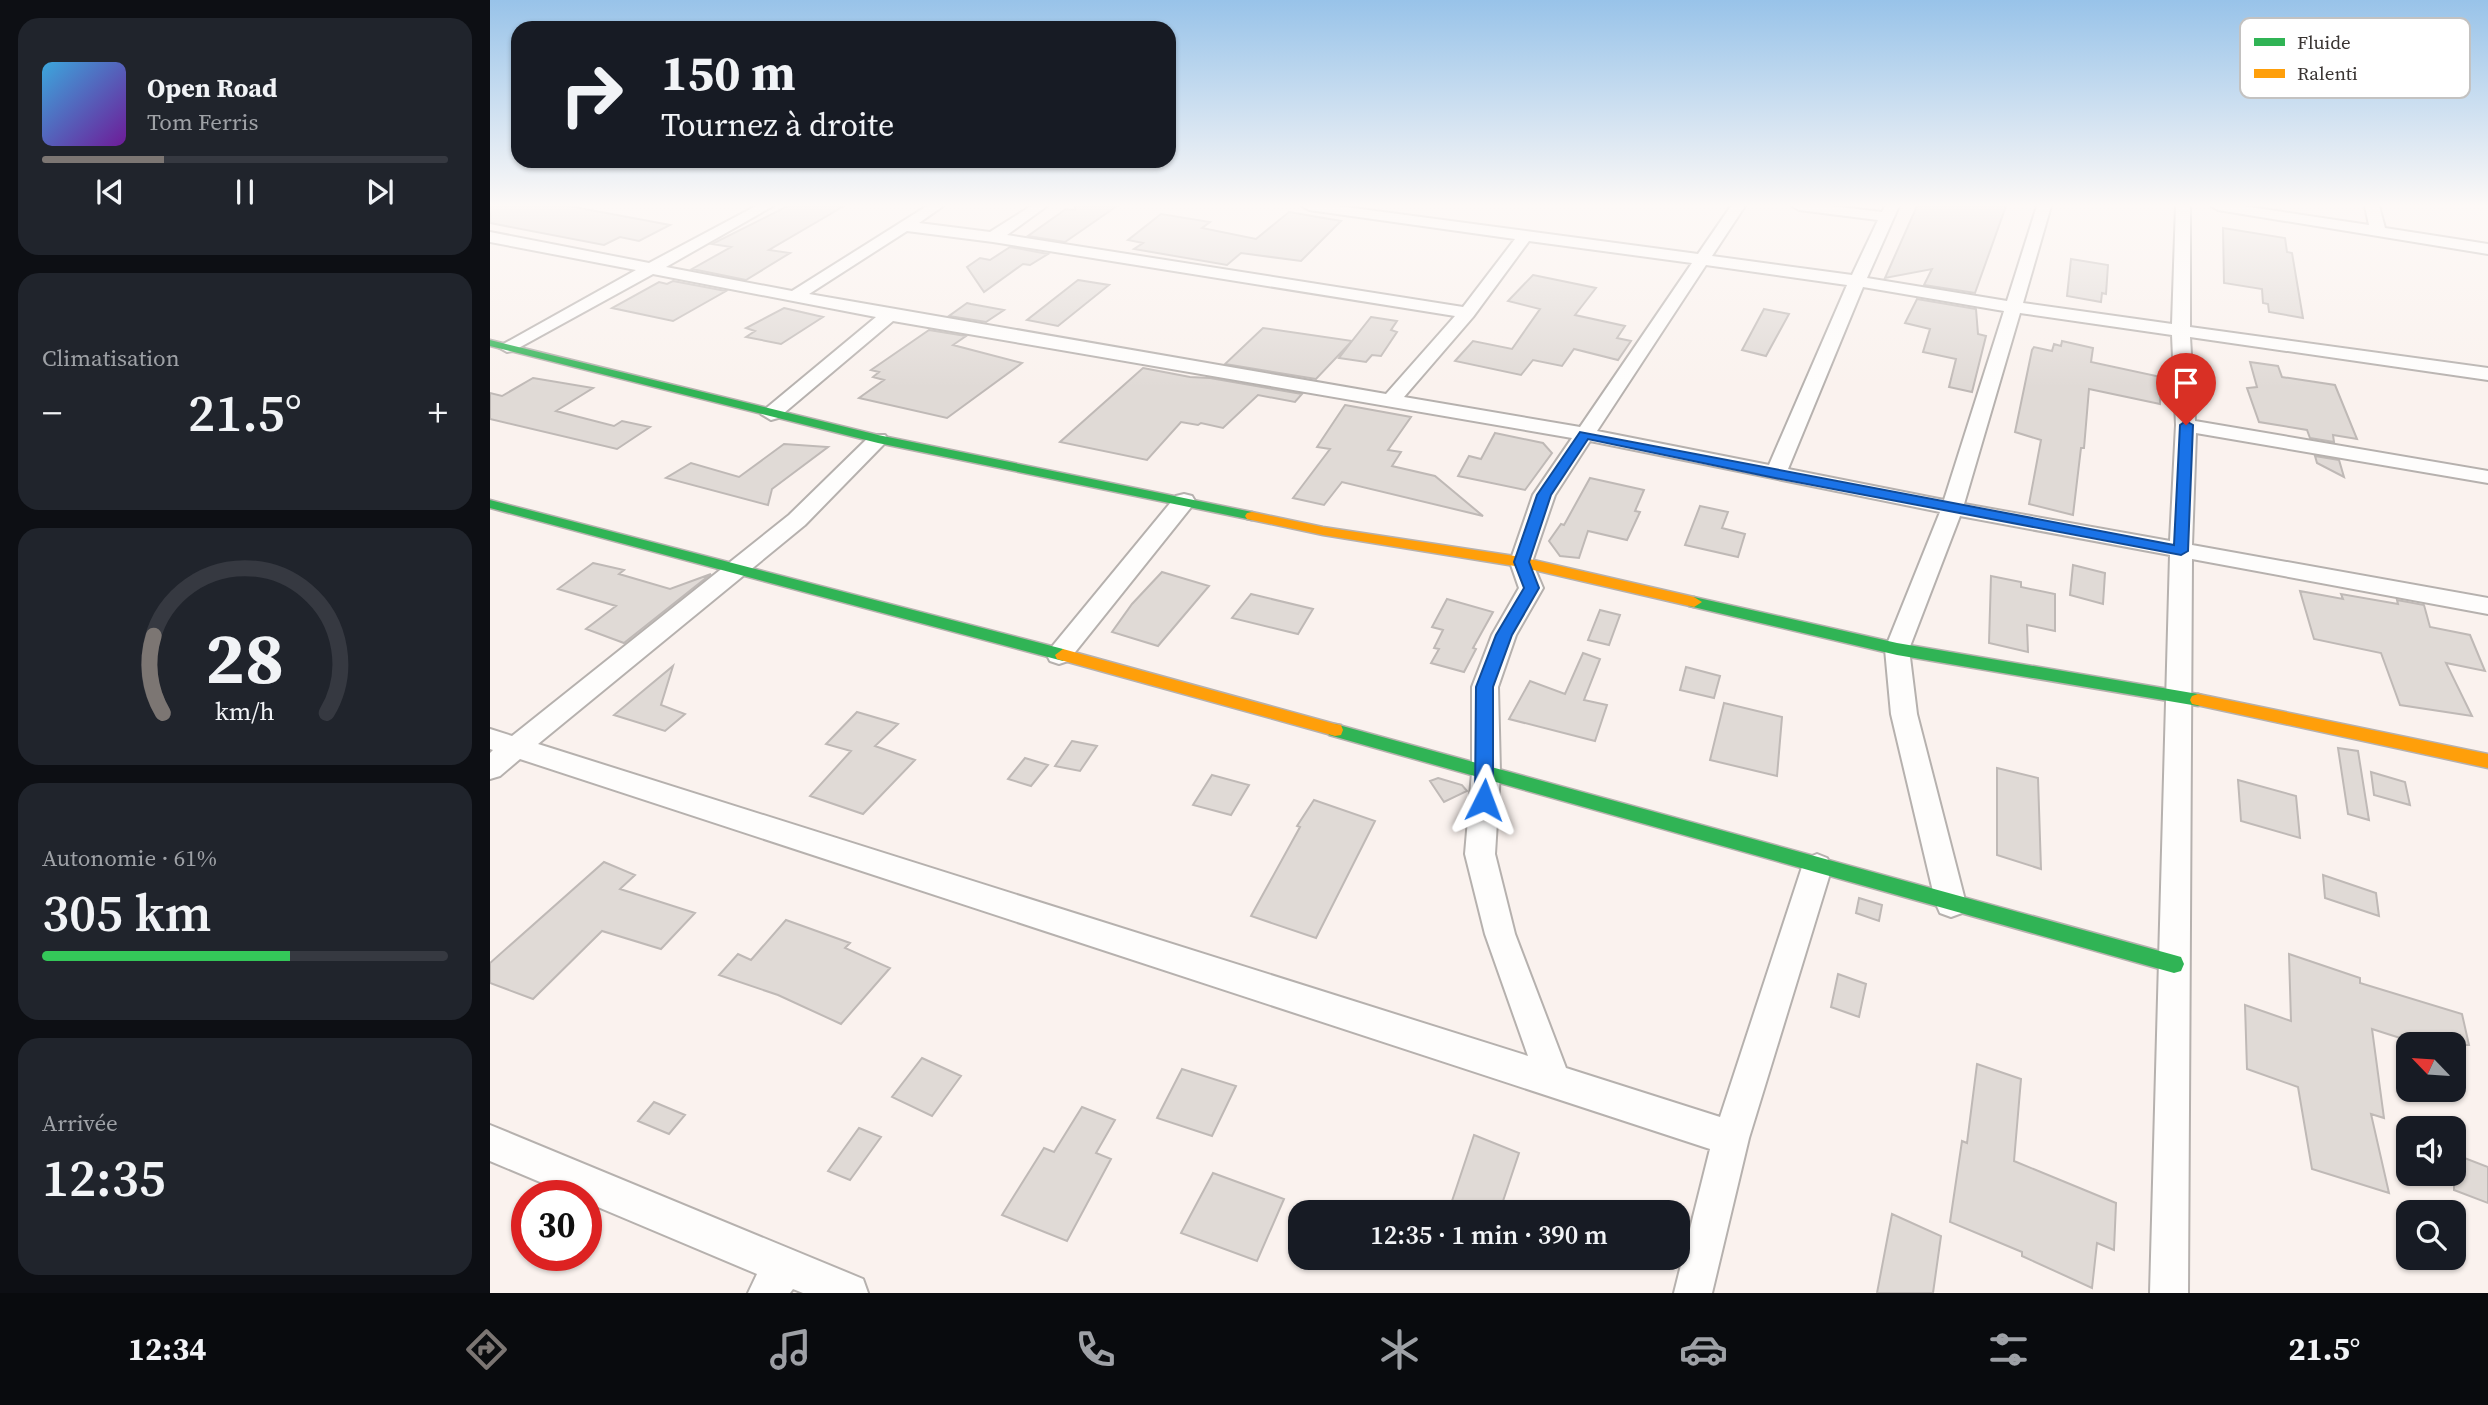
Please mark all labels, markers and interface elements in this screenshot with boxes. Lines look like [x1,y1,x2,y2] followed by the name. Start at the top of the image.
[2240,18,2470,98] legend
[2297,29,2351,55] text: Fluide
[661,39,796,106] text: 150 m
[546,49,637,140] icon: right
[2297,60,2358,86] text: Ralenti
[147,70,278,106] text: Open Road
[661,103,894,147] text: Tournez à droite
[147,106,258,138] text: Tom Ferris
[91,173,129,211] icon: previous
[226,173,264,211] icon: pause
[361,173,399,211] icon: next
[42,342,180,374] text: Climatisation
[2156,353,2216,425] pin
[2167,364,2205,402] icon: arrive
[188,377,302,448] text: 21.5°
[42,387,62,439] text: −
[428,387,448,439] text: +
[206,608,284,707] text: 28
[215,693,275,727] text: km/h
[1447,763,1521,837] position arrow
[42,842,217,874] text: Autonomie · 61%
[42,877,211,948] text: 305 km
[2396,1032,2466,1102] north arrow
[2396,1032,2466,1270] map controls
[42,1107,118,1139] text: Arrivée
[2396,1116,2466,1186] button: sound
[42,1142,166,1213] text: 12:35
[511,1180,602,1271] speed limit sign: 30
[2396,1200,2466,1270] button: search
[1370,1217,1608,1253] text: 12:35 · 1 min · 390 m
[462,1325,511,1374] icon: directions
[766,1325,815,1374] icon: music
[1071,1325,1120,1374] icon: phone
[1375,1325,1424,1374] icon: climate
[1679,1325,1728,1374] icon: car
[1984,1325,2033,1374] icon: filters
[128,1327,207,1371] text: 12:34
[2288,1327,2360,1371] text: 21.5°

